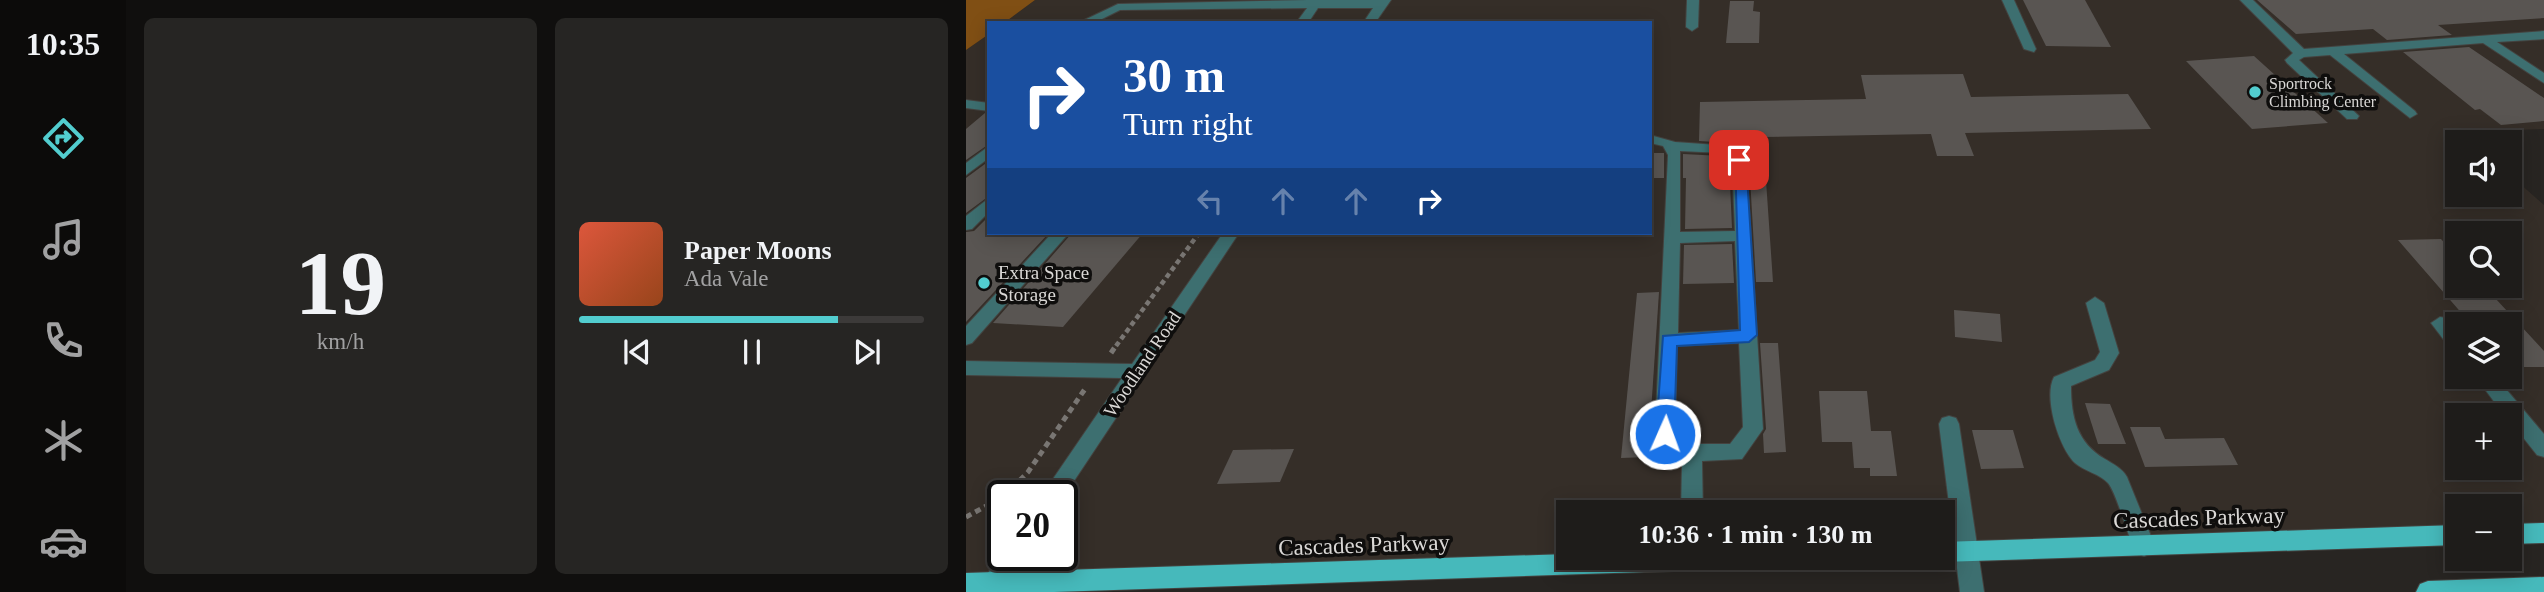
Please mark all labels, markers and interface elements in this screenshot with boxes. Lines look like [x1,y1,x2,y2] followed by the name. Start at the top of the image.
[26,26,100,62] text: 10:35
[1123,48,1225,103] text: 30 m
[1008,49,1099,140] icon: right
[2269,75,2377,111] place label: Sportrock Climbing Center
[2247,84,2263,100] marker: Sportrock Climbing Center
[1123,106,1253,142] text: Turn right
[39,114,88,163] icon: directions
[1709,130,1769,190] pin
[2445,130,2522,571] map controls
[2445,130,2522,207] button: sound
[1720,141,1758,179] icon: arrive
[1191,182,1229,220] icon: left
[1264,182,1302,220] icon: ahead
[1337,182,1375,220] icon: ahead
[1410,182,1448,220] icon: right
[39,215,88,264] icon: music
[2445,221,2522,298] button: search
[295,233,386,334] text: 19
[684,236,832,265] text: Paper Moons
[998,262,1089,305] place label: Extra Space Storage
[684,266,769,291] text: Ada Vale
[976,275,992,291] marker: Extra Space Storage
[1099,307,1185,421] street label: Woodland Road
[2445,312,2522,389] button: layers
[39,316,88,365] icon: phone
[317,329,364,354] text: km/h
[618,333,656,371] icon: previous
[733,333,771,371] icon: pause
[848,333,886,371] icon: next
[1628,397,1702,471] position arrow
[2445,403,2522,480] button: +
[39,416,88,465] icon: climate
[987,480,1078,571] speed limit sign: 20
[2445,494,2522,571] button: −
[2113,502,2286,533] street label: Cascades Parkway
[39,517,88,566] icon: car
[1639,520,1873,549] text: 10:36 · 1 min · 130 m
[1278,529,1451,560] street label: Cascades Parkway

